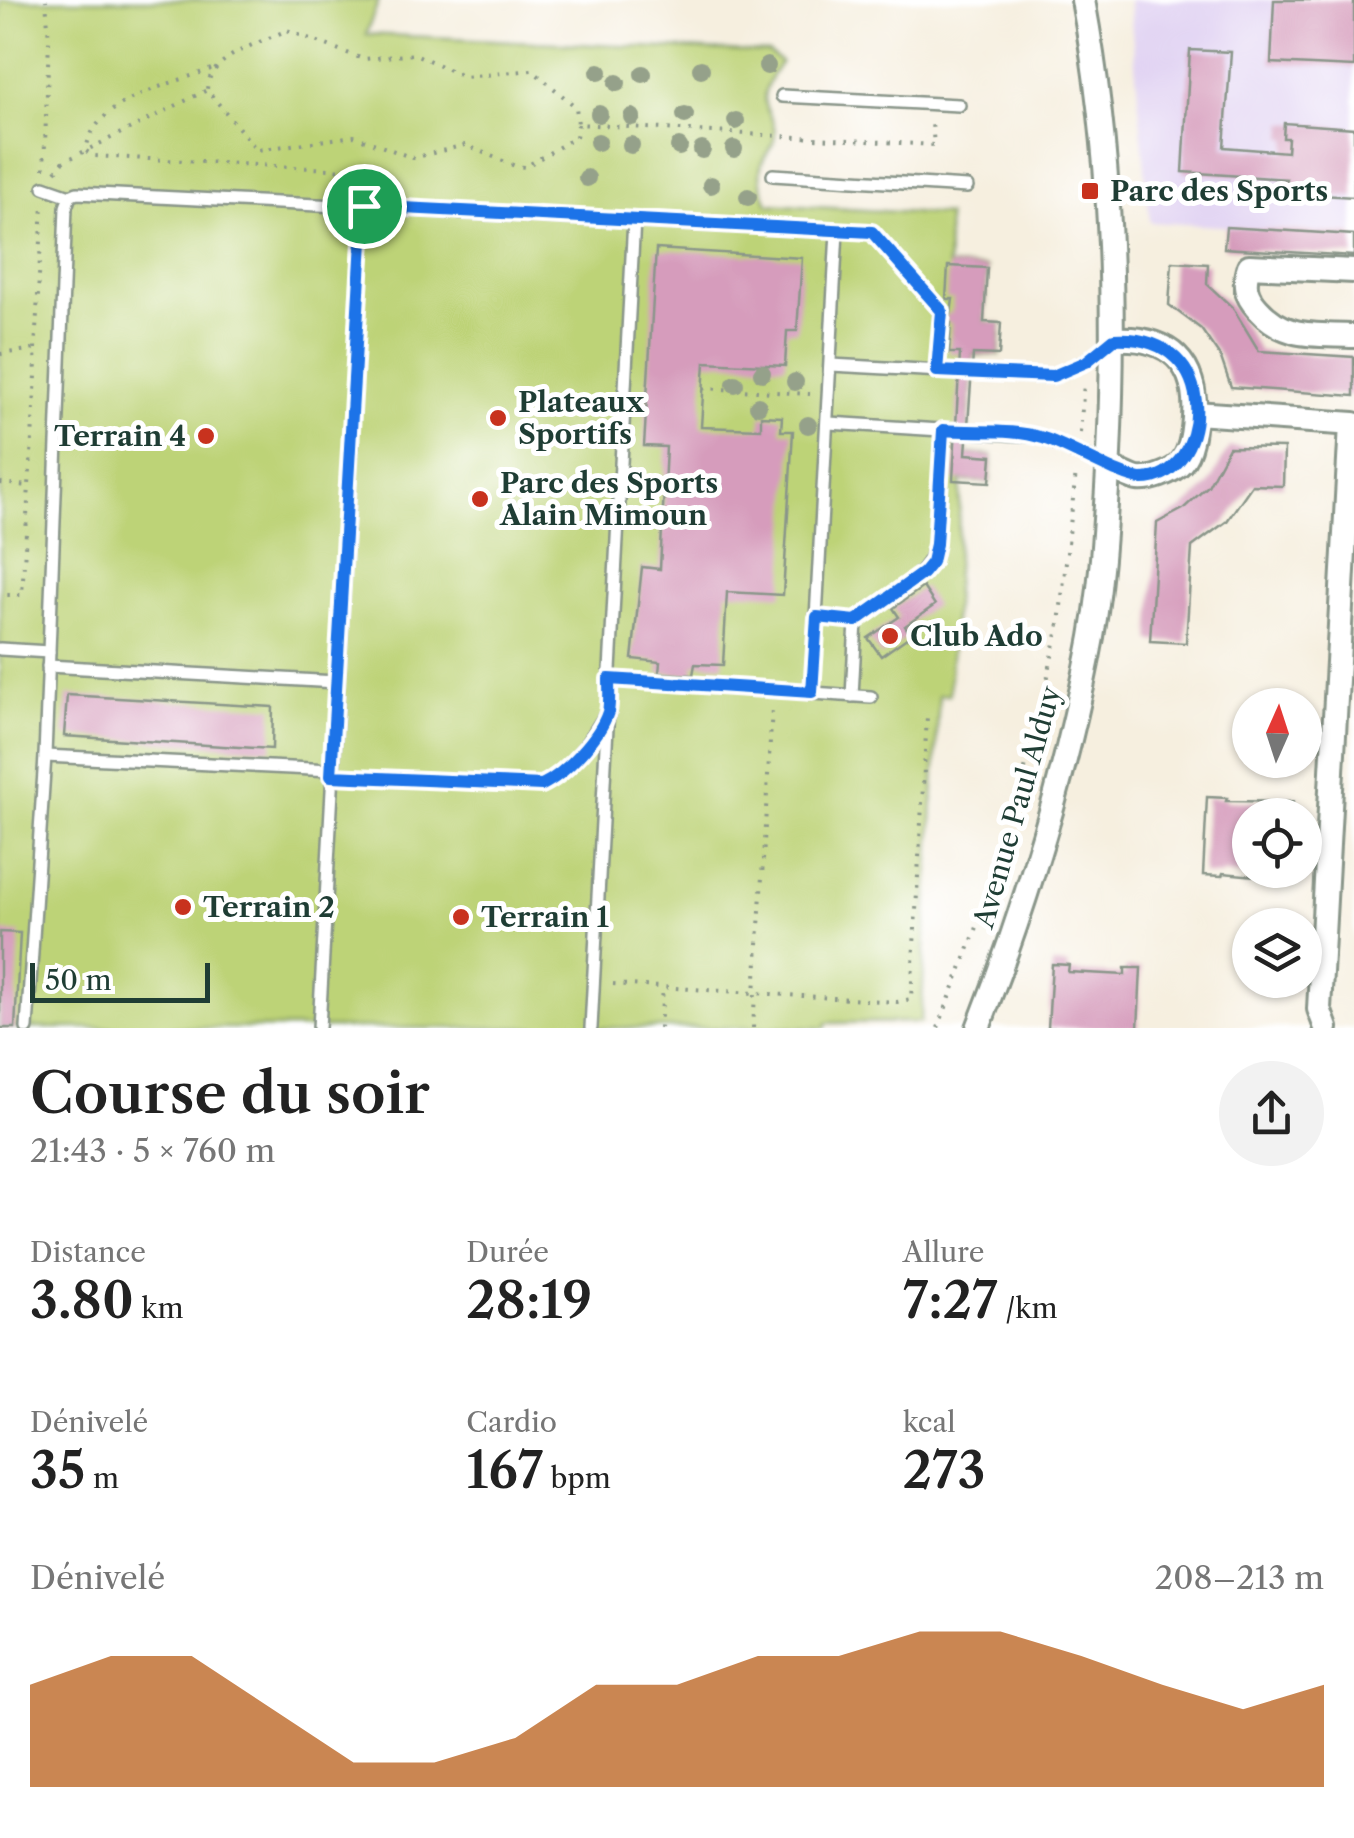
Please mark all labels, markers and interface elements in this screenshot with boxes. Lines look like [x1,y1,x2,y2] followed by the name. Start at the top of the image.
[322,164,407,249] pin
[1110,174,1328,208] place label: Parc des Sports
[337,179,392,234] icon: arrive
[1079,180,1101,202] marker: Parc des Sports
[518,385,645,451] place label: Plateaux Sportifs
[487,407,509,429] marker: Plateaux Sportifs
[54,419,186,453] place label: Terrain 4
[195,425,217,447] marker: Terrain 4
[499,466,718,532] place label: Parc des Sports Alain Mimoun
[469,488,491,510] marker: Parc des Sports Alain Mimoun
[910,619,1043,653] place label: Club Ado
[879,625,901,647] marker: Club Ado
[966,682,1068,933] street label: Avenue Paul Alduy
[1232,688,1322,778] north arrow
[1232,688,1322,998] map controls
[1232,798,1322,888] button: locate
[203,890,335,924] place label: Terrain 2
[172,896,194,918] marker: Terrain 2
[481,900,609,934] place label: Terrain 1
[450,906,472,928] marker: Terrain 1
[1232,908,1322,998] button: layers
[30,958,210,1003] scale bar
[45,963,112,997] text: 50 m
[30,1060,430,1127] text: Course du soir
[1219,1061,1324,1166] button: share
[30,1131,275,1170] text: 21:43 · 5 × 760 m
[30,1235,146,1269] text: Distance
[466,1235,549,1269] text: Durée
[903,1235,984,1269] text: Allure
[30,1269,134,1331] text: 3.80
[466,1269,592,1331] text: 28:19
[903,1269,998,1331] text: 7:27
[134,1291,184,1325] text: km
[998,1291,1058,1325] text: /km
[30,1405,148,1439] text: Dénivelé
[466,1405,557,1439] text: Cardio
[903,1405,956,1439] text: kcal
[30,1439,85,1501] text: 35
[466,1439,543,1501] text: 167
[903,1439,986,1501] text: 273
[85,1461,119,1495] text: m
[543,1461,611,1495] text: bpm
[30,1558,165,1597] text: Dénivelé
[1155,1558,1324,1597] text: 208–213 m

